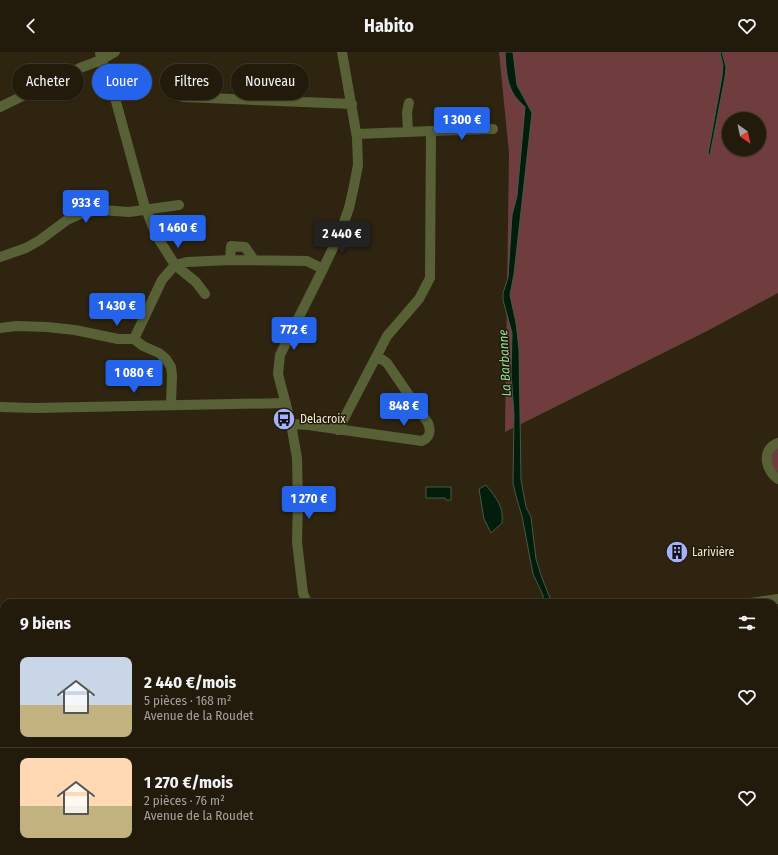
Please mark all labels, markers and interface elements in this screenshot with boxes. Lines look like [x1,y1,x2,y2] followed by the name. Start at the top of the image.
[20,15,42,37] icon: back
[364,15,414,37] text: Habito
[736,15,758,37] icon: heart
[12,64,84,100] chip: Acheter
[92,64,152,100] chip: Louer
[160,64,223,100] chip: Filtres
[231,64,309,100] chip: Nouveau
[425,107,499,141] pin: 1 300 €
[443,112,481,127] text: 1 300 €
[722,112,766,156] north arrow
[722,112,766,156] map controls
[58,190,114,224] pin: 933 €
[72,195,100,210] text: 933 €
[141,215,215,249] pin: 1 460 €
[159,220,197,235] text: 1 460 €
[305,221,379,255] pin: 2 440 €
[323,226,361,241] text: 2 440 €
[80,293,154,327] pin: 1 430 €
[98,298,136,313] text: 1 430 €
[266,317,322,351] pin: 772 €
[281,322,307,337] text: 772 €
[495,329,514,397] water label: La Barbanne
[97,360,171,394] pin: 1 080 €
[115,365,153,380] text: 1 080 €
[376,393,432,427] pin: 848 €
[389,398,419,413] text: 848 €
[271,406,297,432] bus stop icon: Delacroix
[300,412,346,426] place label: Delacroix
[272,486,346,520] pin: 1 270 €
[291,491,327,506] text: 1 270 €
[664,539,690,565] building icon: Larivière
[692,545,734,559] place label: Larivière
[736,612,758,634] icon: filters
[20,613,71,634] text: 9 biens
[144,672,236,693] text: 2 440 €/mois
[52,673,100,721] icon: home
[736,686,758,708] icon: heart
[144,693,232,708] text: 5 pièces · 168 m²
[144,708,254,723] text: Avenue de la Roudet
[144,772,233,793] text: 1 270 €/mois
[52,774,100,822] icon: home
[736,787,758,809] icon: heart
[144,793,225,808] text: 2 pièces · 76 m²
[144,808,254,823] text: Avenue de la Roudet

